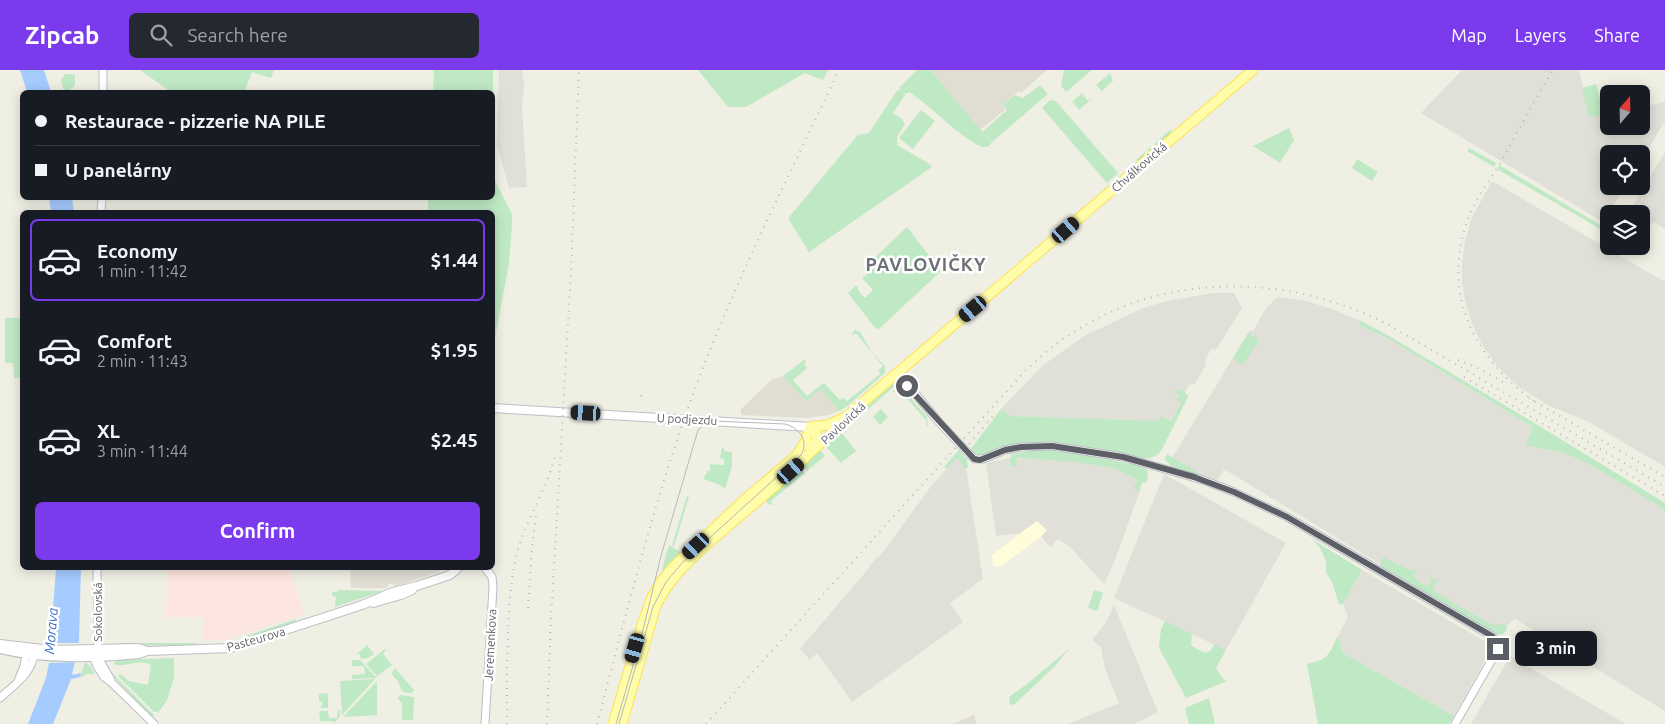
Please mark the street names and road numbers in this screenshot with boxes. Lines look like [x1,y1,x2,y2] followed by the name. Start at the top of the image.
[1109,140,1169,194] street label: Chválkovická
[818,399,868,447] street label: Pavlovická
[656,411,718,427] street label: U podjezdu
[91,582,104,642] street label: Sokolovská
[482,609,498,681] street label: Jeremenkova
[225,624,287,654] street label: Pasteurova

